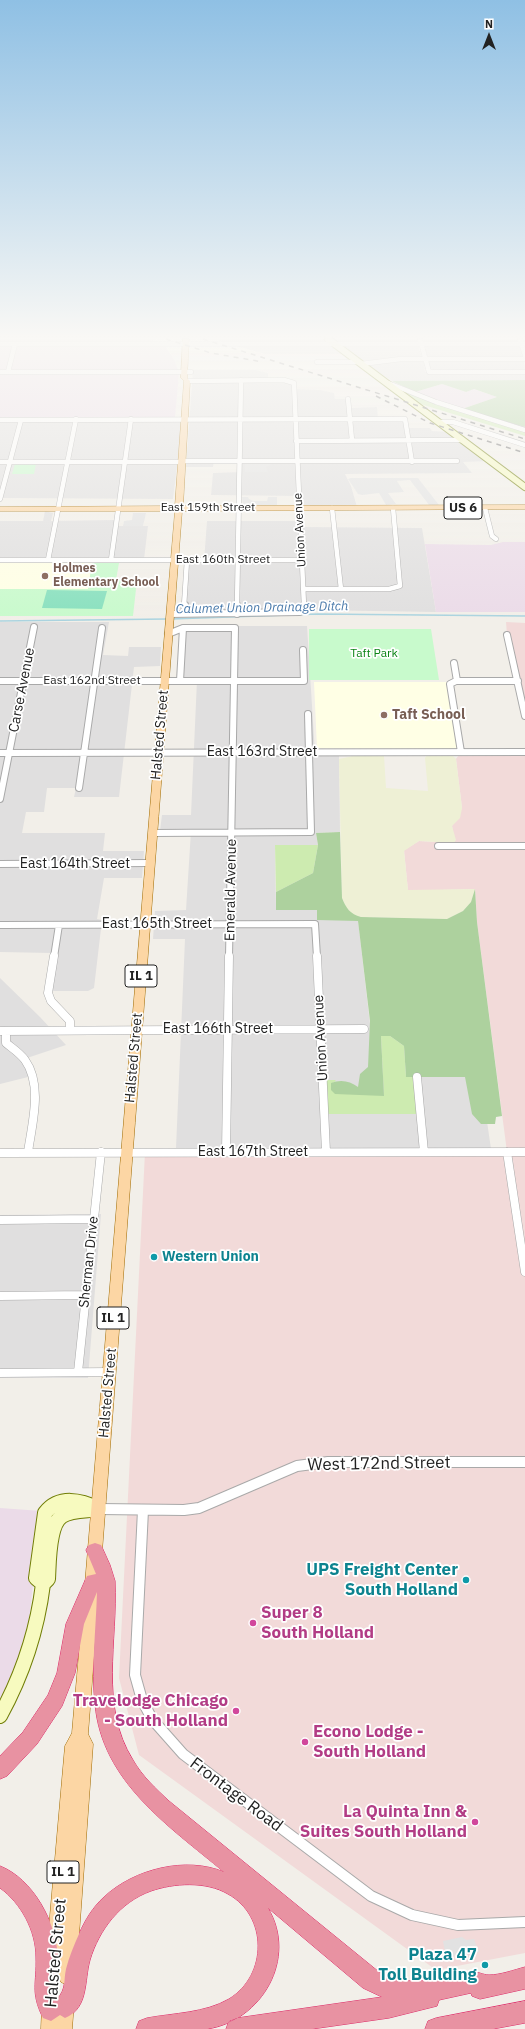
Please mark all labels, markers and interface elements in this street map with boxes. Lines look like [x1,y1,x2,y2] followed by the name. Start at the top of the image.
[469,16,509,56] north arrow
[485,17,493,31] text: N
[291,492,309,568] street label: Union Avenue
[444,497,482,519] road number: US 6
[161,501,255,515] street label: East 159th Street
[176,553,270,567] street label: East 160th Street
[53,562,159,590] place label: Holmes Elementary School
[40,571,50,581] marker: Holmes Elementary School
[175,599,349,617] water label: Calumet Union Drainage Ditch
[6,646,38,734] street label: Carse Avenue
[350,647,398,661] park label: Taft Park
[43,674,141,688] street label: East 162nd Street
[148,689,172,781] street label: Halsted Street
[392,707,465,723] place label: Taft School
[379,710,389,720] marker: Taft School
[207,744,317,760] street label: East 163rd Street
[222,839,240,941] street label: Emerald Avenue
[20,856,130,872] street label: East 164th Street
[102,916,212,932] street label: East 165th Street
[125,965,157,987] road number: IL 1
[310,994,332,1082] street label: Union Avenue
[122,1012,146,1104] street label: Halsted Street
[163,1021,273,1037] street label: East 166th Street
[198,1144,308,1160] street label: East 167th Street
[76,1215,102,1309] street label: Sherman Drive
[162,1249,259,1265] place label: Western Union
[149,1252,159,1262] marker: Western Union
[97,1307,129,1329] road number: IL 1
[96,1347,120,1439] street label: Halsted Street
[307,1453,451,1475] street label: West 172nd Street
[306,1560,458,1600] place label: UPS Freight Center South Holland
[461,1575,471,1585] marker: UPS Freight Center South Holland
[261,1603,374,1643] place label: Super 8 South Holland
[248,1618,258,1628] marker: Super 8 South Holland
[73,1691,228,1731] place label: Travelodge Chicago - South Holland
[231,1706,241,1716] marker: Travelodge Chicago - South Holland
[313,1722,426,1762] place label: Econo Lodge - South Holland
[300,1737,310,1747] marker: Econo Lodge - South Holland
[186,1754,286,1836] street label: Frontage Road
[300,1802,467,1842] place label: La Quinta Inn & Suites South Holland
[470,1817,480,1827] marker: La Quinta Inn & Suites South Holland
[47,1861,79,1883] road number: IL 1
[41,1898,71,2008] street label: Halsted Street
[378,1945,477,1985] place label: Plaza 47 Toll Building
[480,1960,490,1970] marker: Plaza 47 Toll Building

